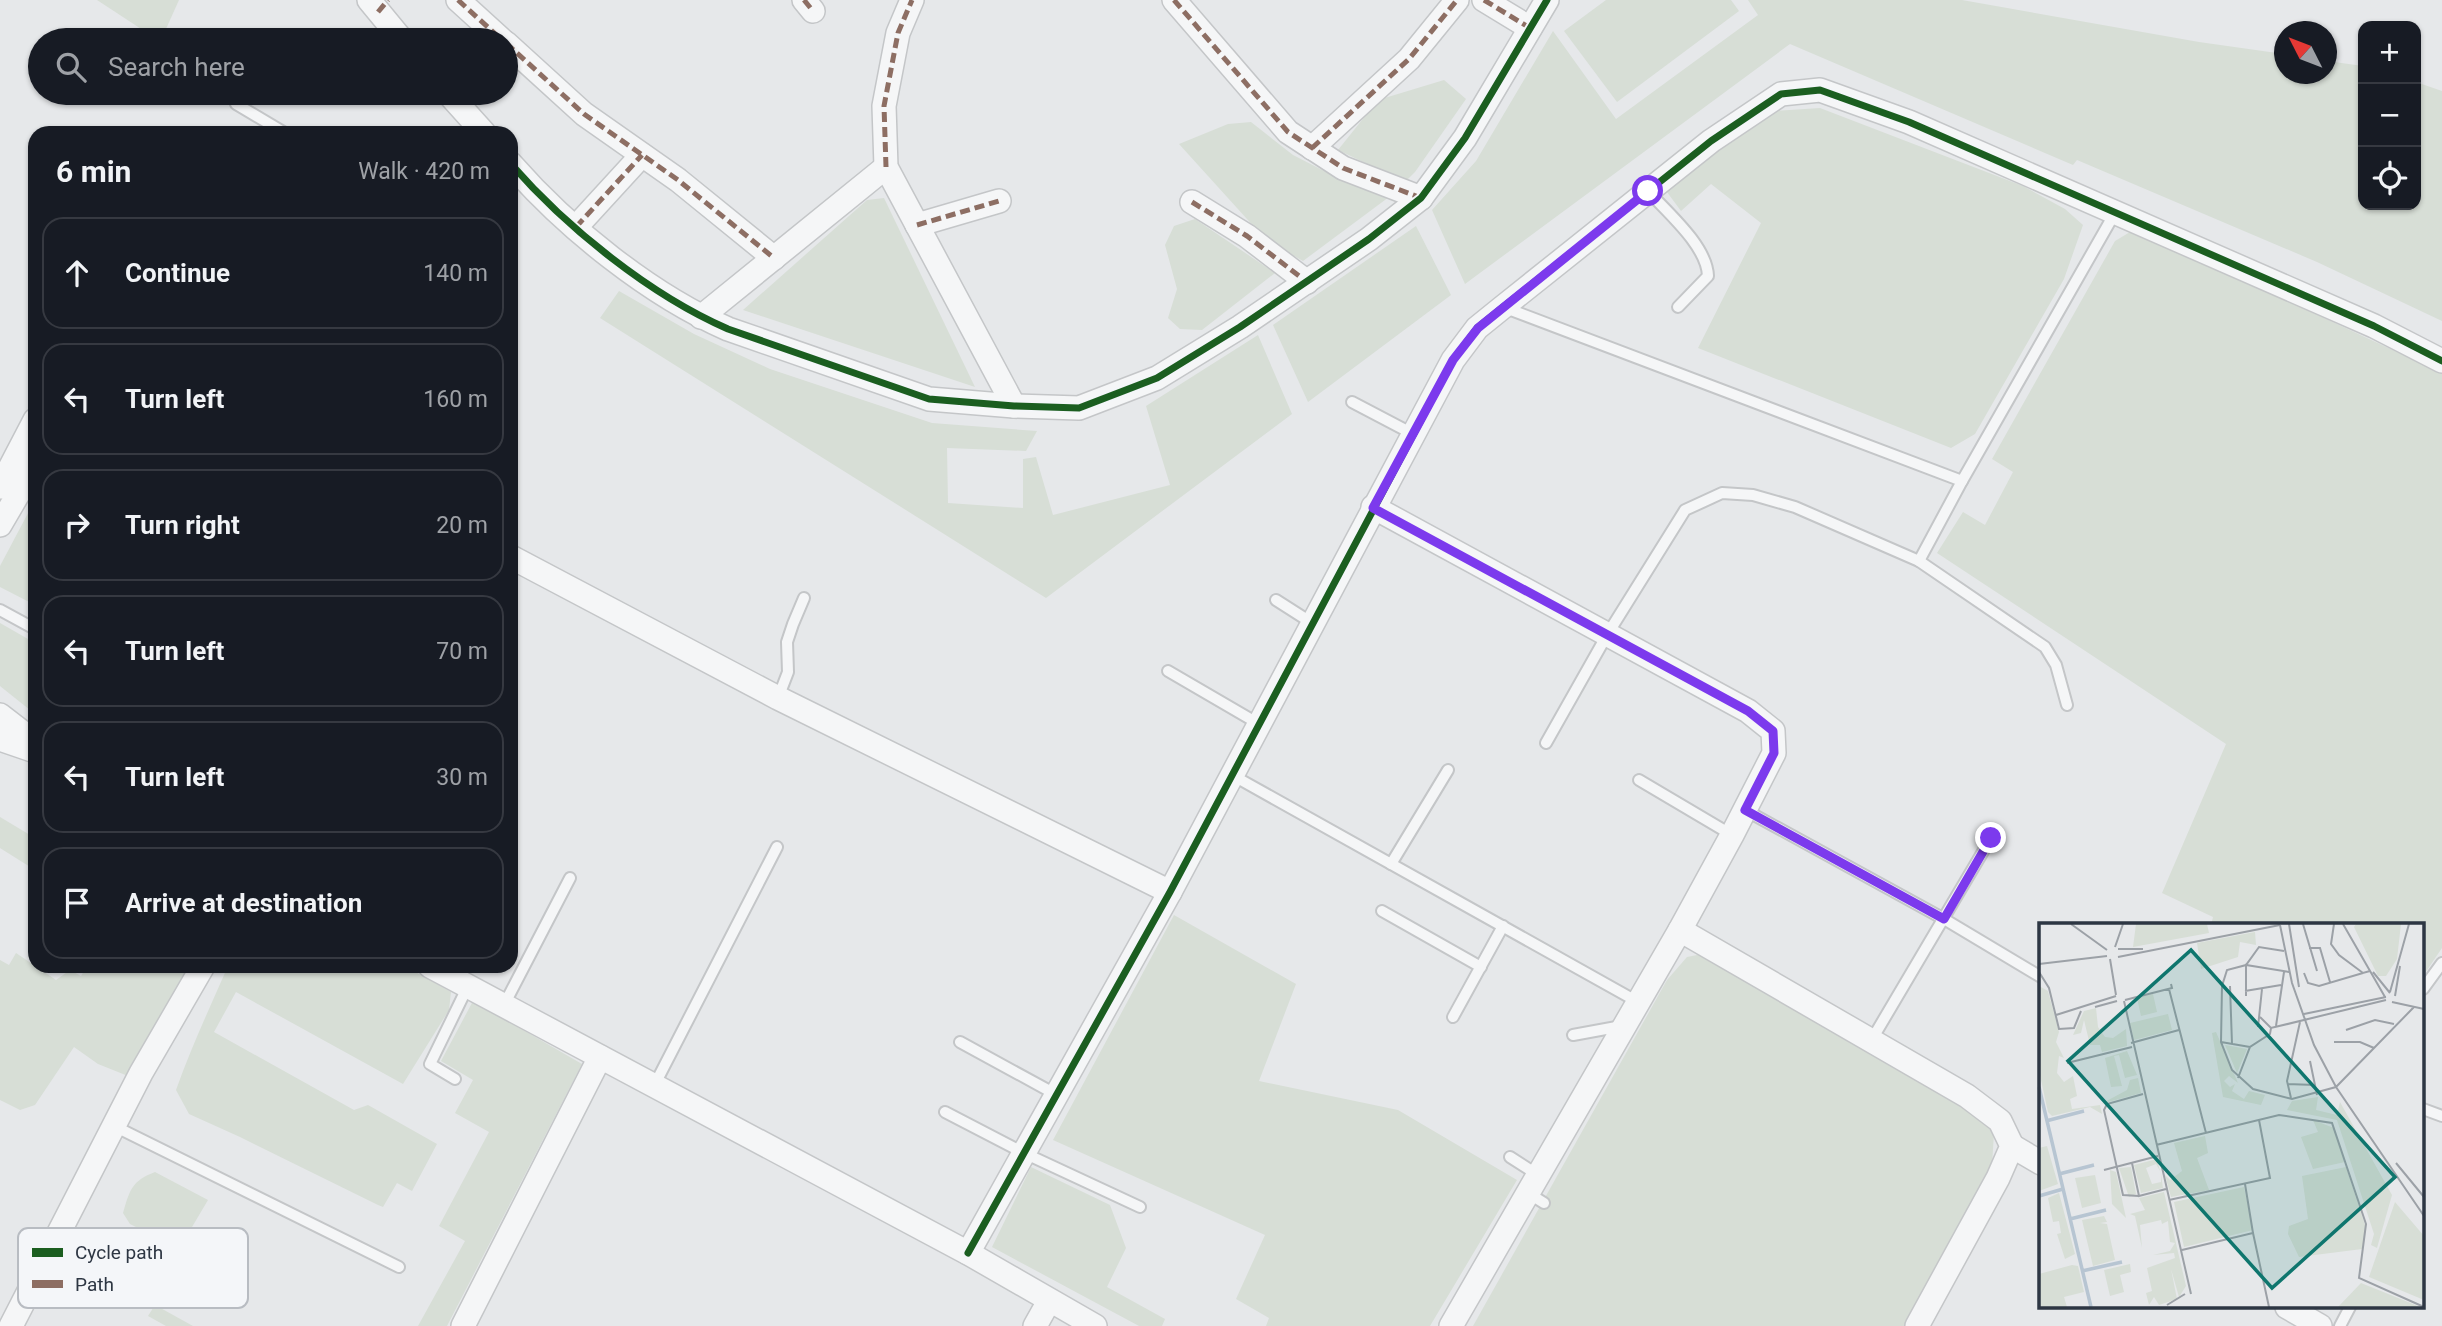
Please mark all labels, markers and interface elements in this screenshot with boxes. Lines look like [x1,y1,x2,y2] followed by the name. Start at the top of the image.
[2274,21,2337,84] north arrow
[2358,21,2421,210] map controls
[2358,21,2421,84] button: +
[28,28,518,105] search box
[52,48,90,86] icon: search
[108,52,245,82] text: Search here
[2358,84,2421,147] button: −
[2358,147,2421,210] button: locate
[56,154,131,189] text: 6 min
[358,158,490,185] text: Walk · 420 m
[1632,175,1663,206] route start
[58,254,96,292] icon: ahead
[125,258,230,288] text: Continue
[423,260,488,287] text: 140 m
[58,380,96,418] icon: left
[125,384,224,414] text: Turn left
[423,386,488,413] text: 160 m
[58,506,96,544] icon: right
[125,510,240,540] text: Turn right
[436,512,488,539] text: 20 m
[58,632,96,670] icon: left
[125,636,224,666] text: Turn left
[436,638,488,665] text: 70 m
[58,758,96,796] icon: left
[125,762,224,792] text: Turn left
[436,764,488,791] text: 30 m
[1975,822,2006,853] route end
[58,884,96,922] icon: arrive
[125,888,362,918] text: Arrive at destination
[2039,923,2424,1308] inset map
[18,1228,248,1308] legend
[75,1241,163,1264] text: Cycle path
[75,1273,114,1296] text: Path

